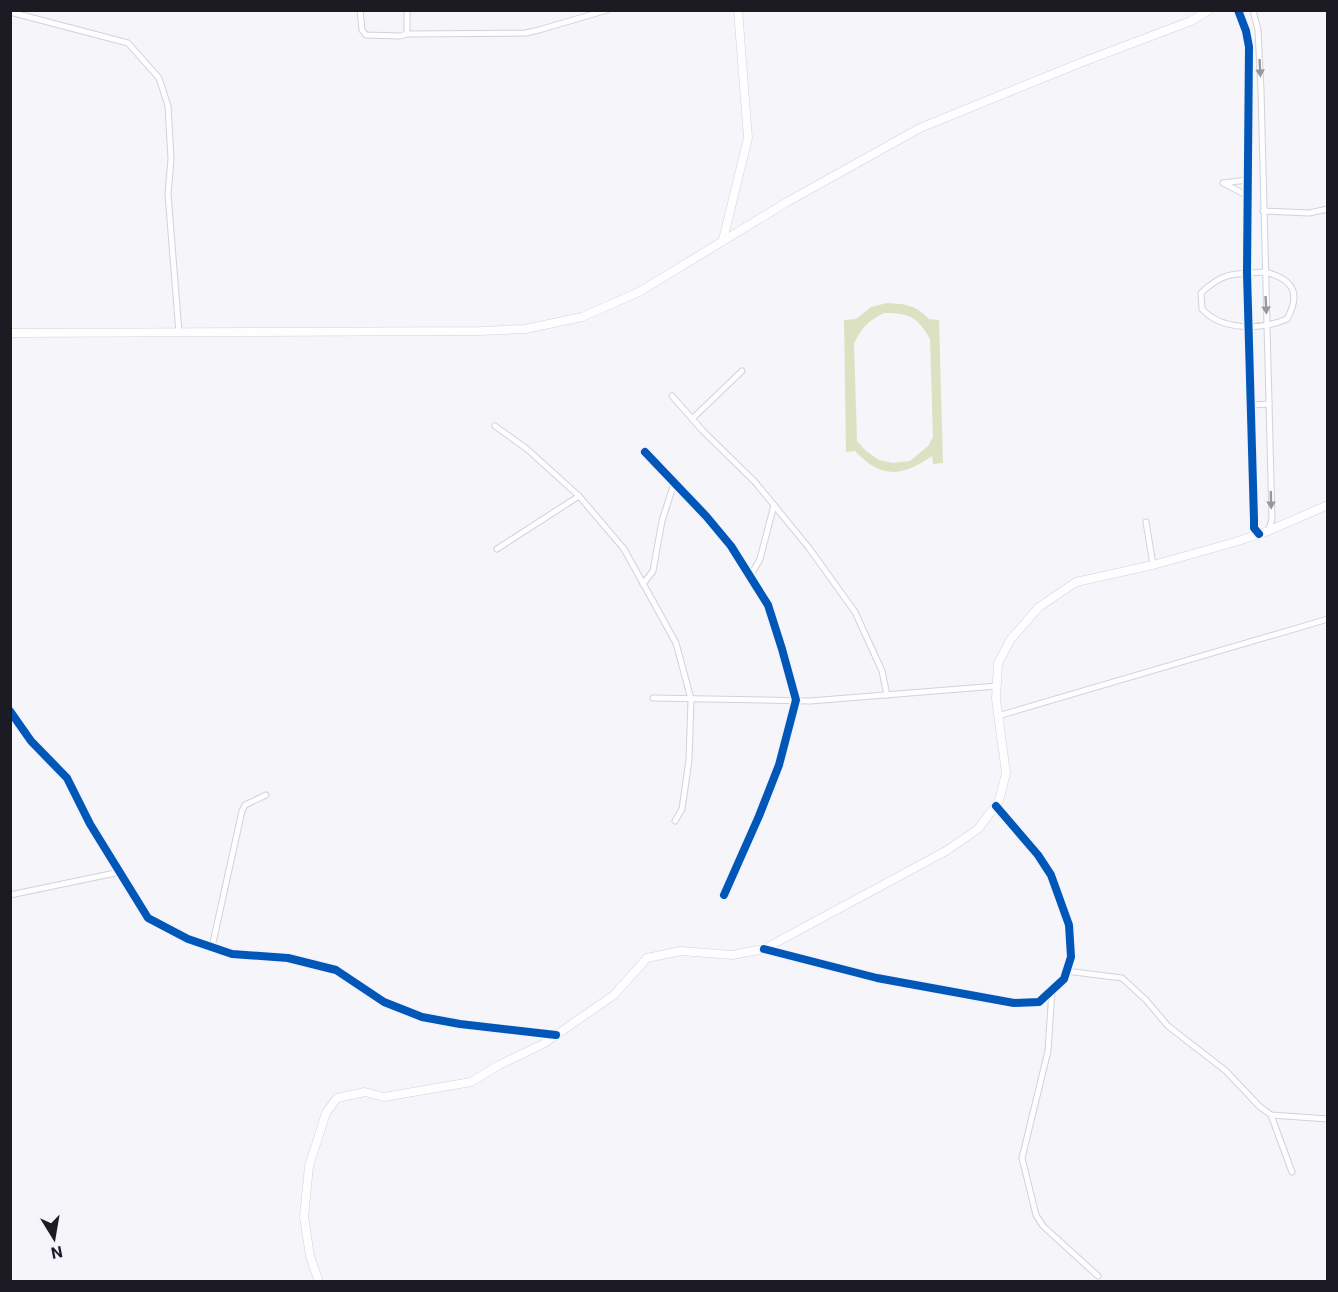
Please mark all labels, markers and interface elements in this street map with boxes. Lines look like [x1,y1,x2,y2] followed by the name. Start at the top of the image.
[1255,59,1264,78] one-way arrow
[1262,296,1271,315] one-way arrow
[1266,491,1276,510] one-way arrow
[24,1208,84,1268] north arrow
[49,1242,64,1263] text: N

